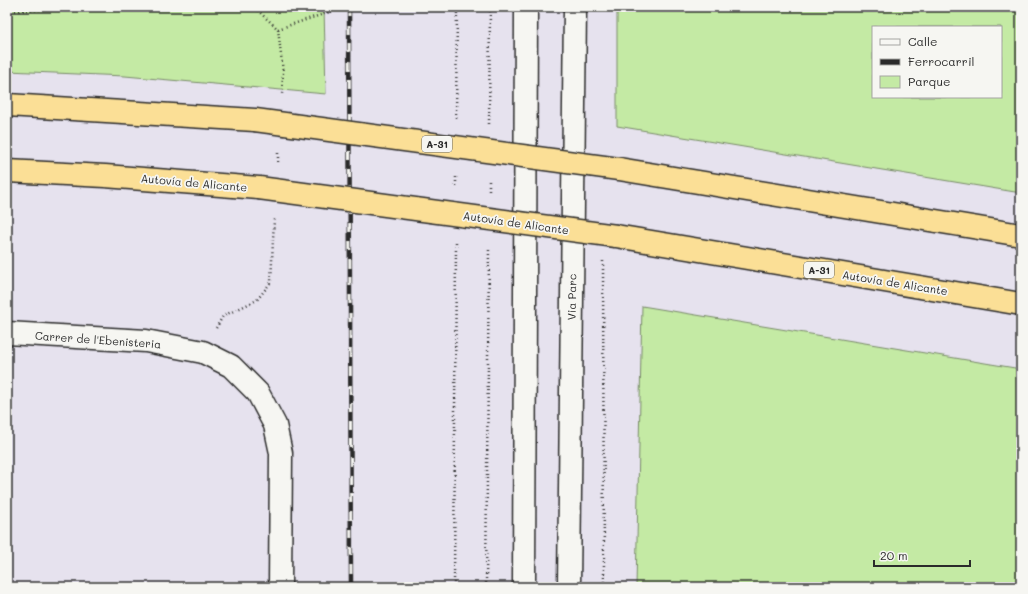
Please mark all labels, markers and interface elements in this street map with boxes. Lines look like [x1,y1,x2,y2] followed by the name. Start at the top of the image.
[872,26,1002,98] legend
[908,33,938,49] text: Calle
[908,53,975,69] text: Ferrocarril
[908,73,951,89] text: Parque
[422,136,452,152] road number: A-31
[140,170,248,195] street label: Autovía de Alicante
[462,208,570,237] street label: Autovía de Alicante
[804,262,834,278] road number: A-31
[841,267,949,298] street label: Autovía de Alicante
[564,274,579,320] street label: Via Parc
[34,328,162,351] street label: Carrer de l'Ebenisteria
[874,542,970,568] scale bar
[880,547,908,563] text: 20 m

